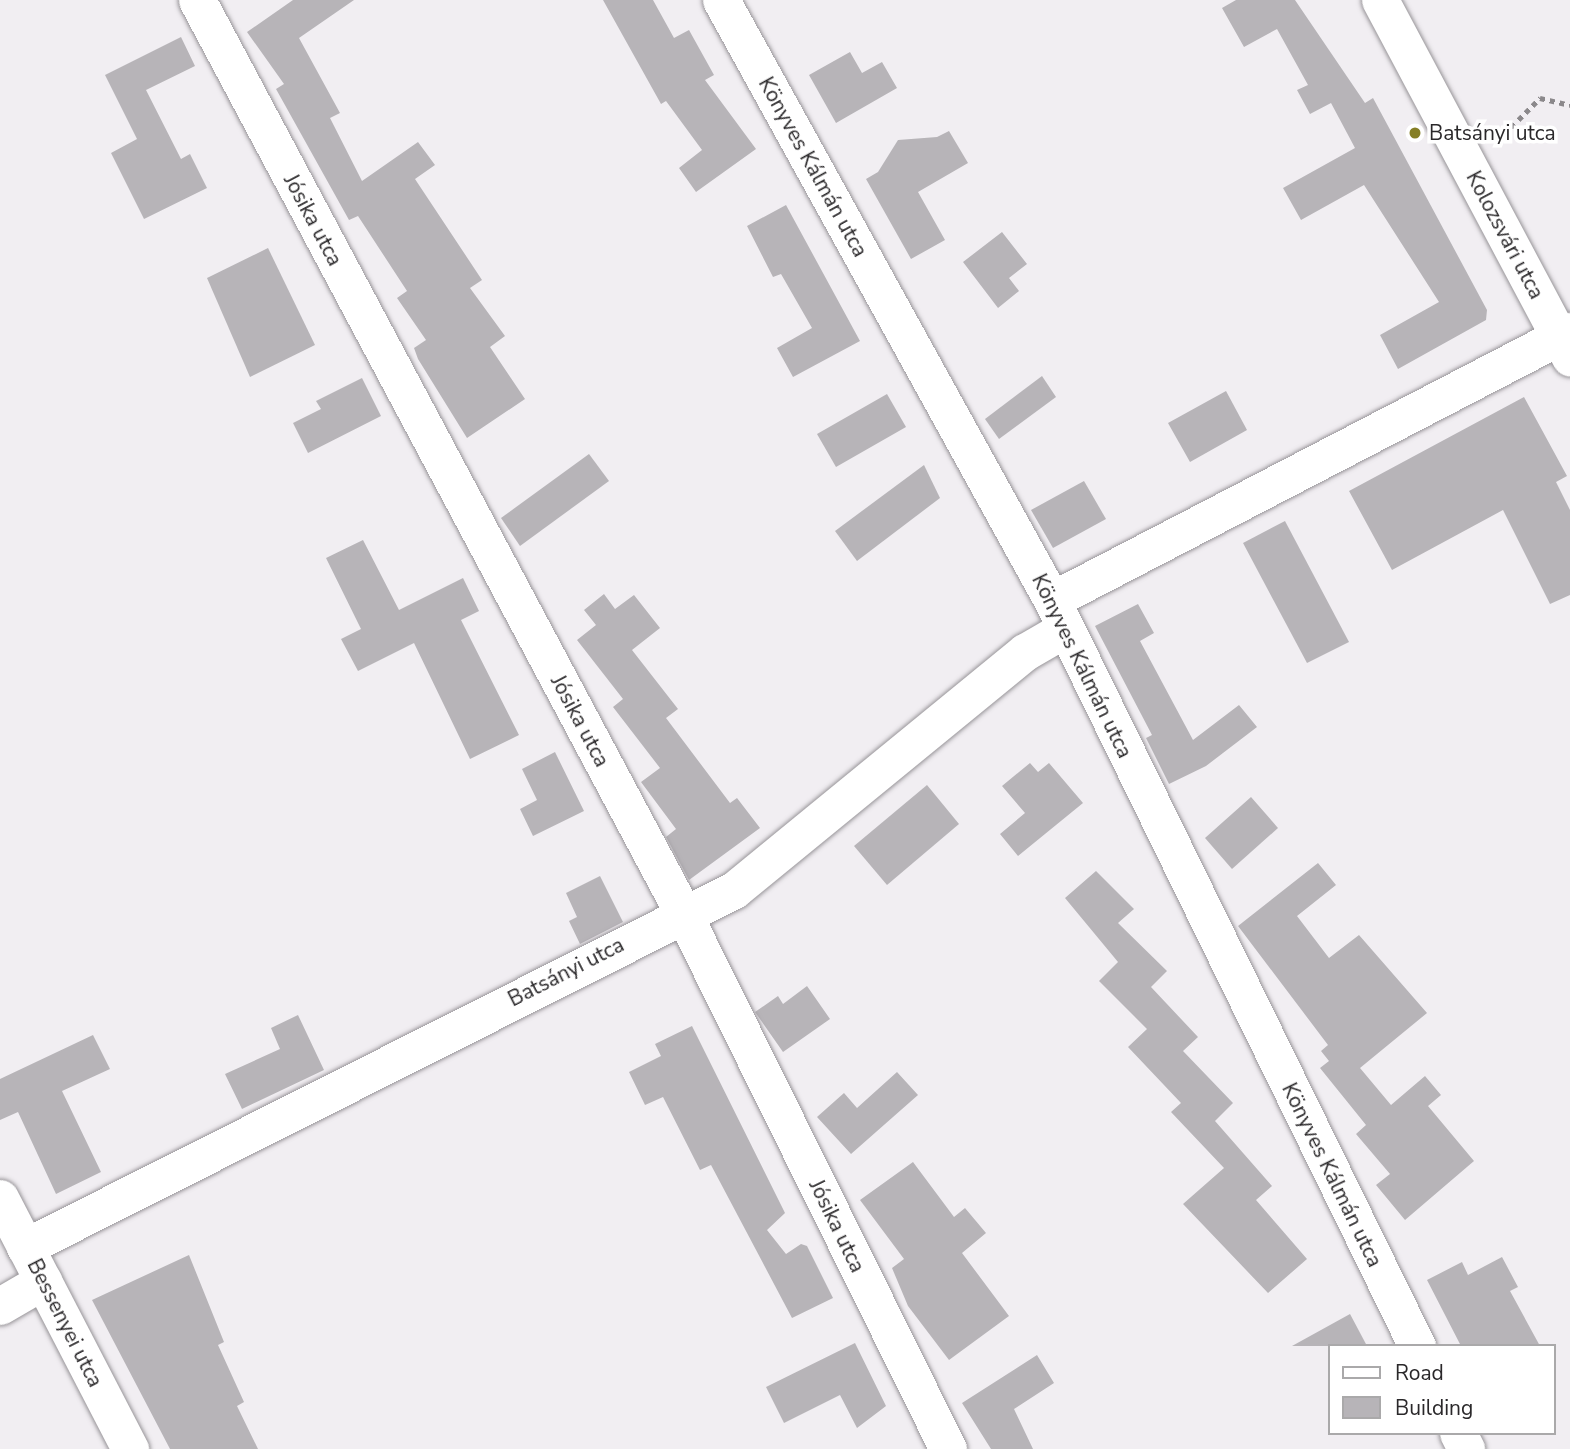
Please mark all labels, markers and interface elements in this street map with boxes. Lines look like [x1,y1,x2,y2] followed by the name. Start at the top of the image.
[753,73,873,261] street label: Könyves Kálmán utca
[1429,120,1556,146] place label: Batsányi utca
[1407,125,1423,141] marker: Batsányi utca
[1461,167,1549,303] street label: Kolozsvári utca
[278,170,348,270] street label: Jósika utca
[1026,570,1138,762] street label: Könyves Kálmán utca
[545,671,615,771] street label: Jósika utca
[504,932,628,1012] street label: Batsányi utca
[1276,1079,1388,1271] street label: Könyves Kálmán utca
[804,1175,870,1277] street label: Jósika utca
[22,1255,108,1391] street label: Bessenyei utca
[1328,1344,1556,1435] legend
[1395,1359,1444,1387] text: Road
[1395,1394,1473,1422] text: Building

